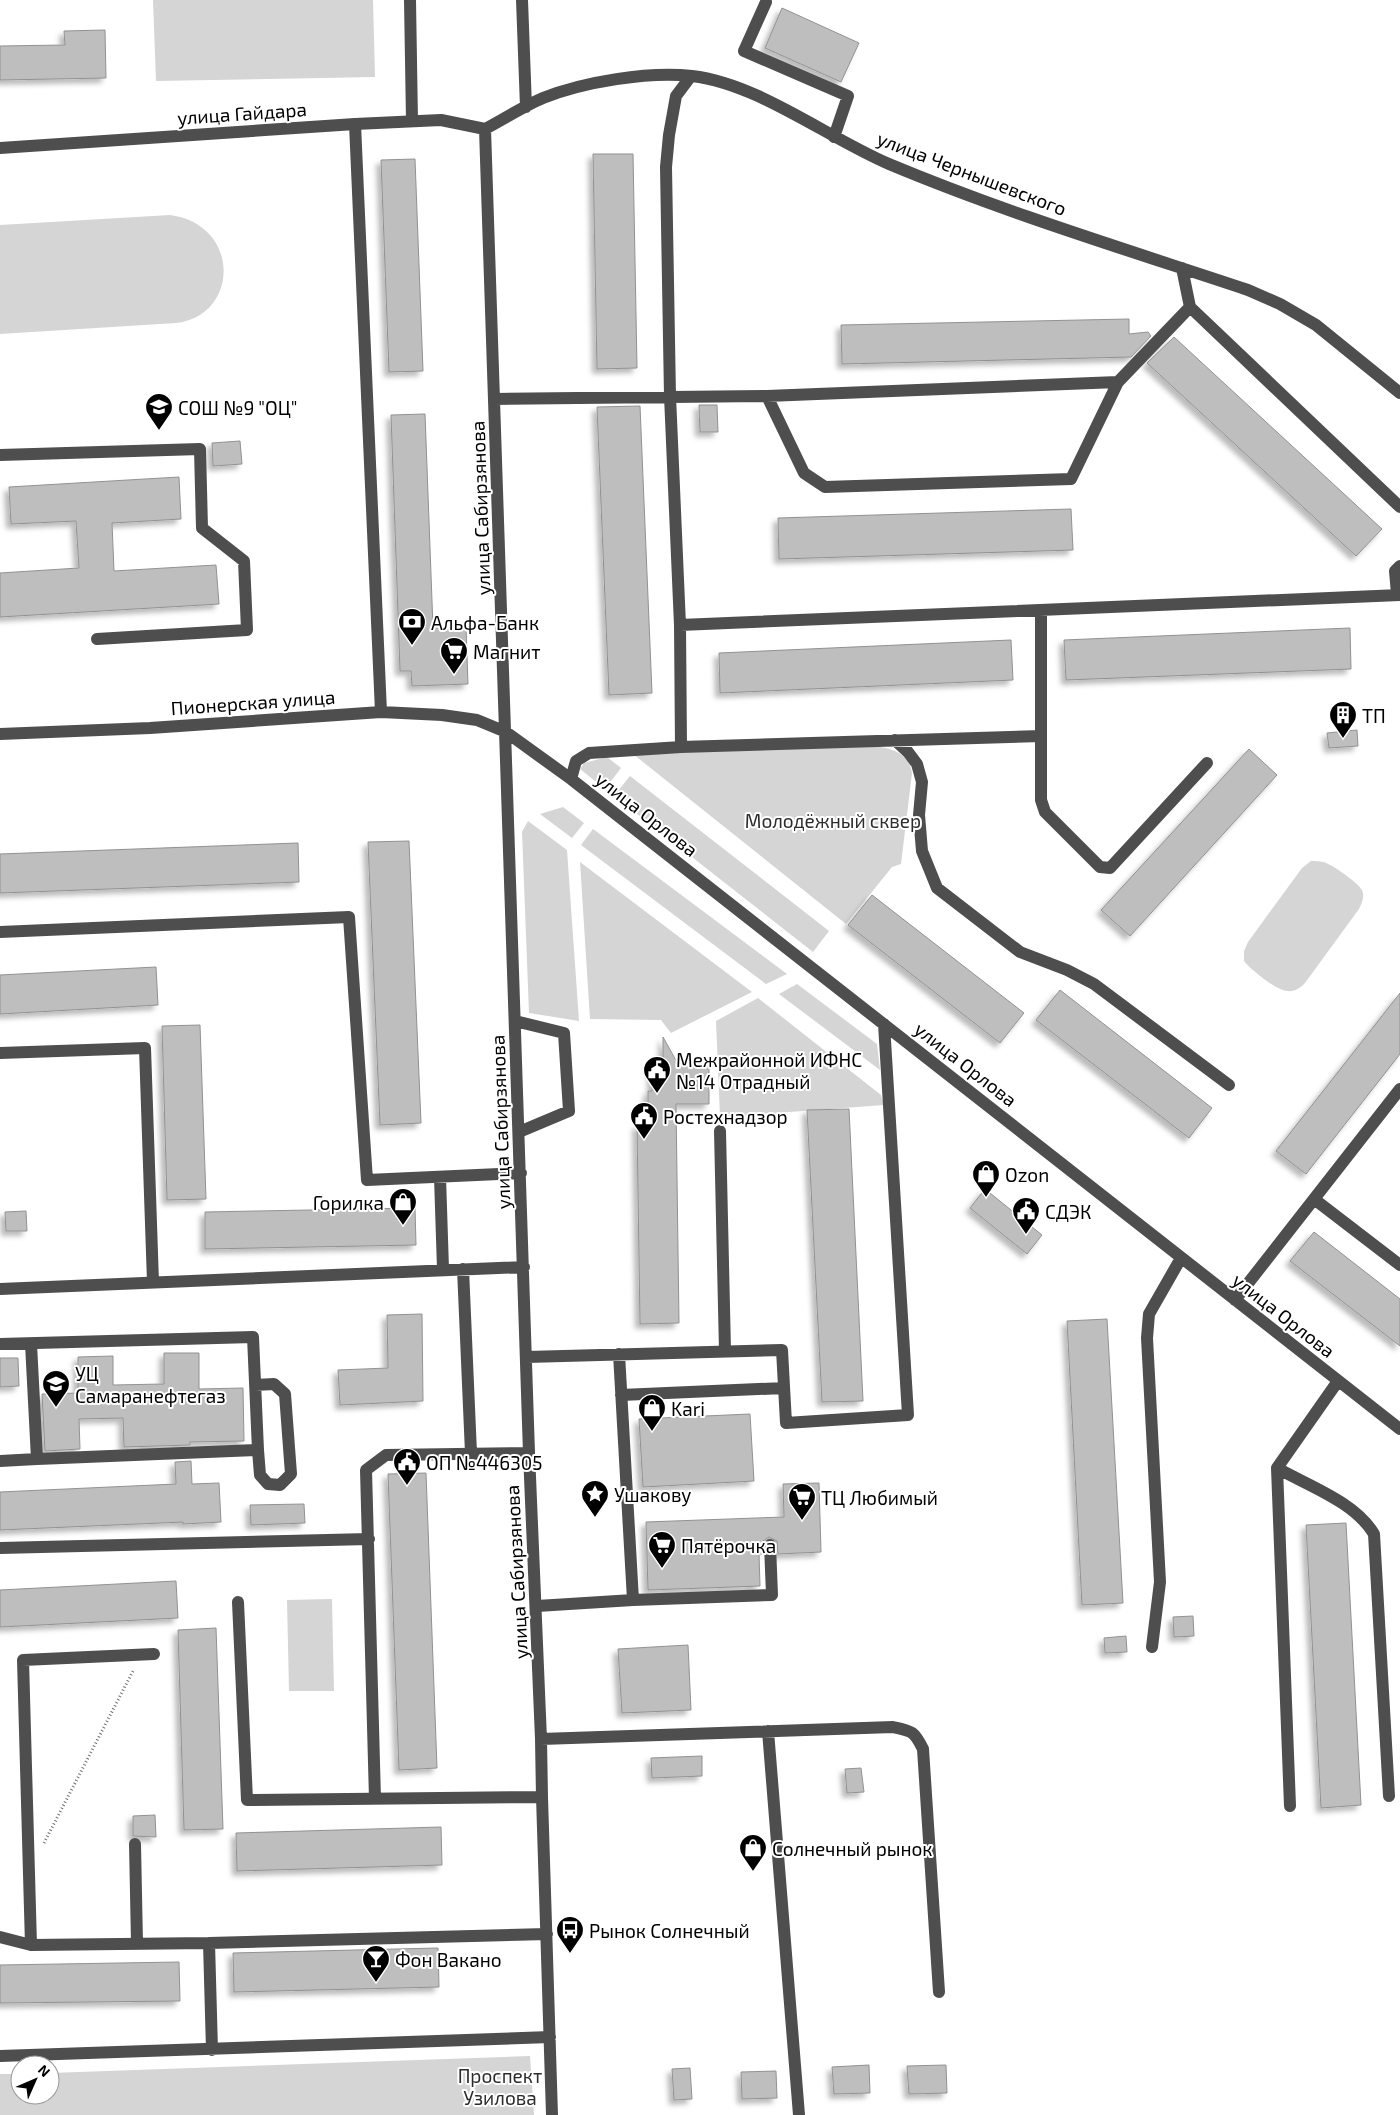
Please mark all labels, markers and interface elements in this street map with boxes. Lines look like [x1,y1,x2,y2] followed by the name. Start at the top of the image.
[176,97,308,130] street label: улица Гайдара
[874,126,1070,221] street label: улица Чернышевского
[144,392,174,431] school or university icon: СОШ №9 "ОЦ"
[178,396,297,419] place label: СОШ №9 "ОЦ"
[465,420,496,596] street label: улица Сабирзянова
[397,607,427,646] bank icon: Альфа-Банк
[431,611,539,634] place label: Альфа-Банк
[439,636,469,675] supermarket icon: Магнит
[473,640,540,663] place label: Магнит
[170,685,336,720] street label: Пионерская улица
[1328,700,1358,739] building icon: ТП
[1362,704,1386,727] place label: ТП
[591,767,703,862] street label: улица Орлова
[745,809,921,832] park label: Молодёжный сквер
[910,1017,1022,1112] street label: улица Орлова
[485,1034,516,1210] street label: улица Сабирзянова
[676,1048,862,1093] place label: Межрайонной ИФНС №14 Отрадный
[642,1055,672,1094] public building icon: Межрайонной ИФНС №14 Отрадный
[629,1101,659,1140] public building icon: Ростехнадзор
[663,1105,788,1128] place label: Ростехнадзор
[971,1159,1001,1198] shop icon: Ozon
[1005,1163,1049,1186] place label: Ozon
[388,1187,418,1226] shop icon: Горилка
[313,1191,384,1214] place label: Горилка
[1011,1196,1041,1235] public building icon: СДЭК
[1045,1200,1091,1223] place label: СДЭК
[1228,1268,1340,1363] street label: улица Орлова
[75,1362,226,1407] place label: УЦ Самаранефтегаз
[41,1369,71,1408] school or university icon: УЦ Самаранефтегаз
[637,1393,667,1432] shop icon: Kari
[671,1397,705,1420] place label: Kari
[392,1447,422,1486] public building icon: ОП №446305
[426,1451,542,1474] place label: ОП №446305
[580,1479,610,1518] place icon: Ушакову
[787,1482,817,1521] supermarket icon: ТЦ Любимый
[614,1483,691,1507] place label: Ушакову
[500,1484,533,1660] street label: улица Сабирзянова
[821,1486,938,1509] place label: ТЦ Любимый
[647,1530,677,1569] supermarket icon: Пятёрочка
[681,1534,776,1557] place label: Пятёрочка
[738,1833,768,1872] shop icon: Солнечный рынок
[772,1837,933,1860] place label: Солнечный рынок
[555,1915,585,1954] bus stop icon: Рынок Солнечный
[589,1919,750,1942] place label: Рынок Солнечный
[361,1944,391,1983] bar icon: Фон Вакано
[395,1948,502,1971] place label: Фон Вакано
[10,2055,60,2105] north arrow
[35,2061,54,2080] text: N
[458,2064,542,2109] park label: Проспект Узилова

